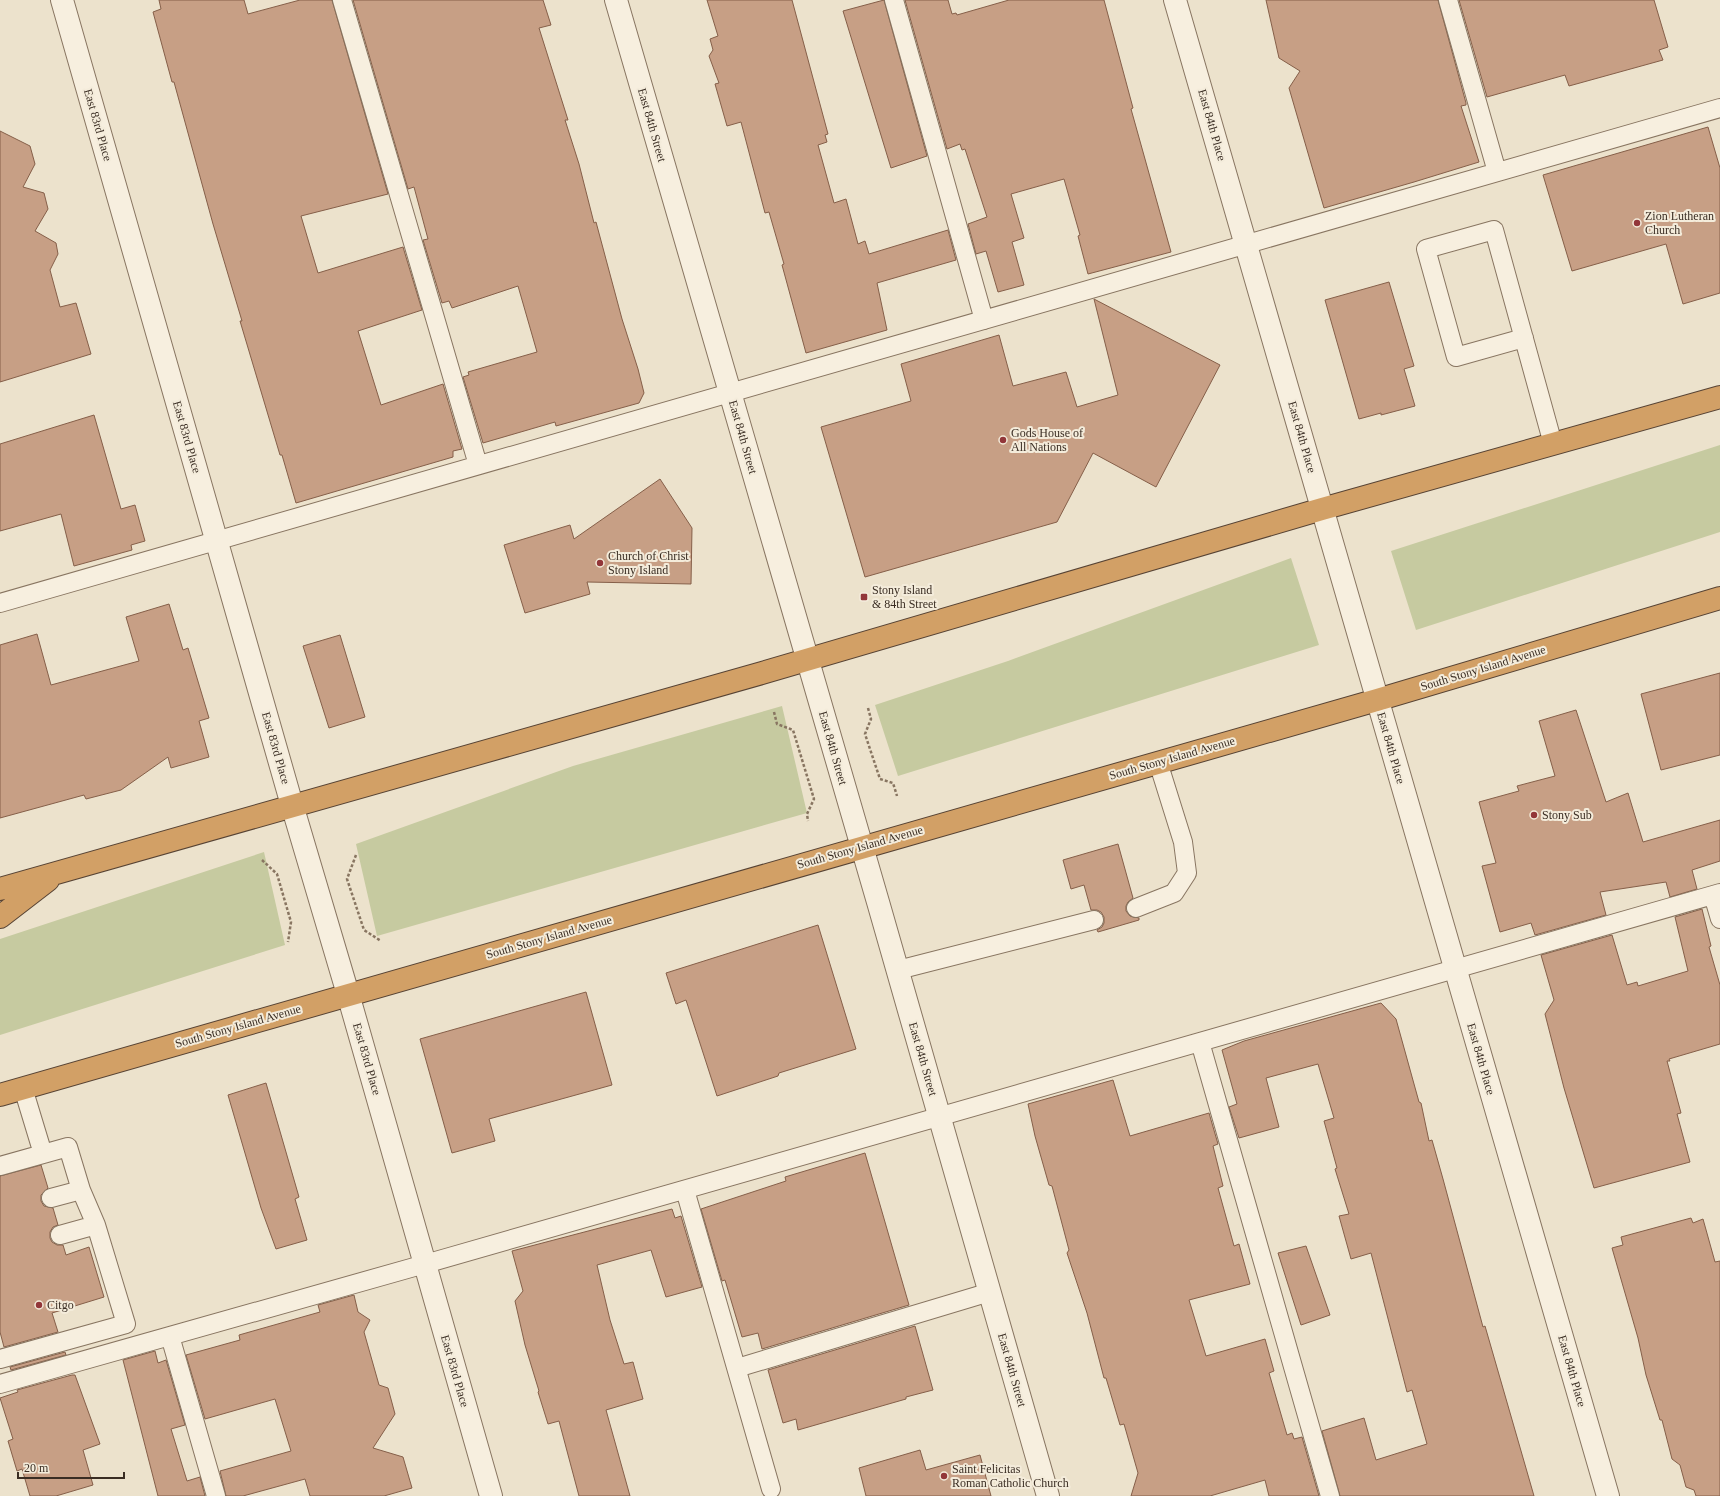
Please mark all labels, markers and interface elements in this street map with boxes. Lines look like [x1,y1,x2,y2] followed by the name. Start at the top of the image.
[81,87,115,163] street label: East 83rd Place
[635,87,669,164] street label: East 84th Street
[1195,88,1229,162] street label: East 84th Place
[1645,209,1714,237] place label: Zion Lutheran Church
[1632,218,1642,228] marker: Zion Lutheran Church
[170,399,204,475] street label: East 83rd Place
[726,399,760,476] street label: East 84th Street
[1285,400,1319,474] street label: East 84th Place
[1011,426,1083,454] place label: Gods House of All Nations
[998,435,1008,445] marker: Gods House of All Nations
[608,549,689,577] place label: Church of Christ Stony Island
[595,558,605,568] marker: Church of Christ Stony Island
[872,583,937,611] place label: Stony Island & 84th Street
[859,592,869,602] marker: Stony Island & 84th Street
[1419,642,1547,694] street label: South Stony Island Avenue
[259,710,293,786] street label: East 83rd Place
[816,710,850,787] street label: East 84th Street
[1374,711,1408,785] street label: East 84th Place
[1108,733,1236,783] street label: South Stony Island Avenue
[1542,808,1592,822] place label: Stony Sub
[1529,810,1539,820] marker: Stony Sub
[796,822,924,872] street label: South Stony Island Avenue
[485,912,613,962] street label: South Stony Island Avenue
[174,1001,302,1051] street label: South Stony Island Avenue
[350,1021,384,1097] street label: East 83rd Place
[906,1021,940,1098] street label: East 84th Street
[1464,1022,1498,1096] street label: East 84th Place
[47,1298,74,1312] place label: Citgo
[34,1300,44,1310] marker: Citgo
[995,1332,1029,1409] street label: East 84th Street
[438,1333,472,1409] street label: East 83rd Place
[1555,1334,1589,1408] street label: East 84th Place
[18,1454,124,1480] scale bar
[24,1461,49,1475] text: 20 m
[952,1462,1069,1490] place label: Saint Felicitas Roman Catholic Church
[939,1471,949,1481] marker: Saint Felicitas Roman Catholic Church

